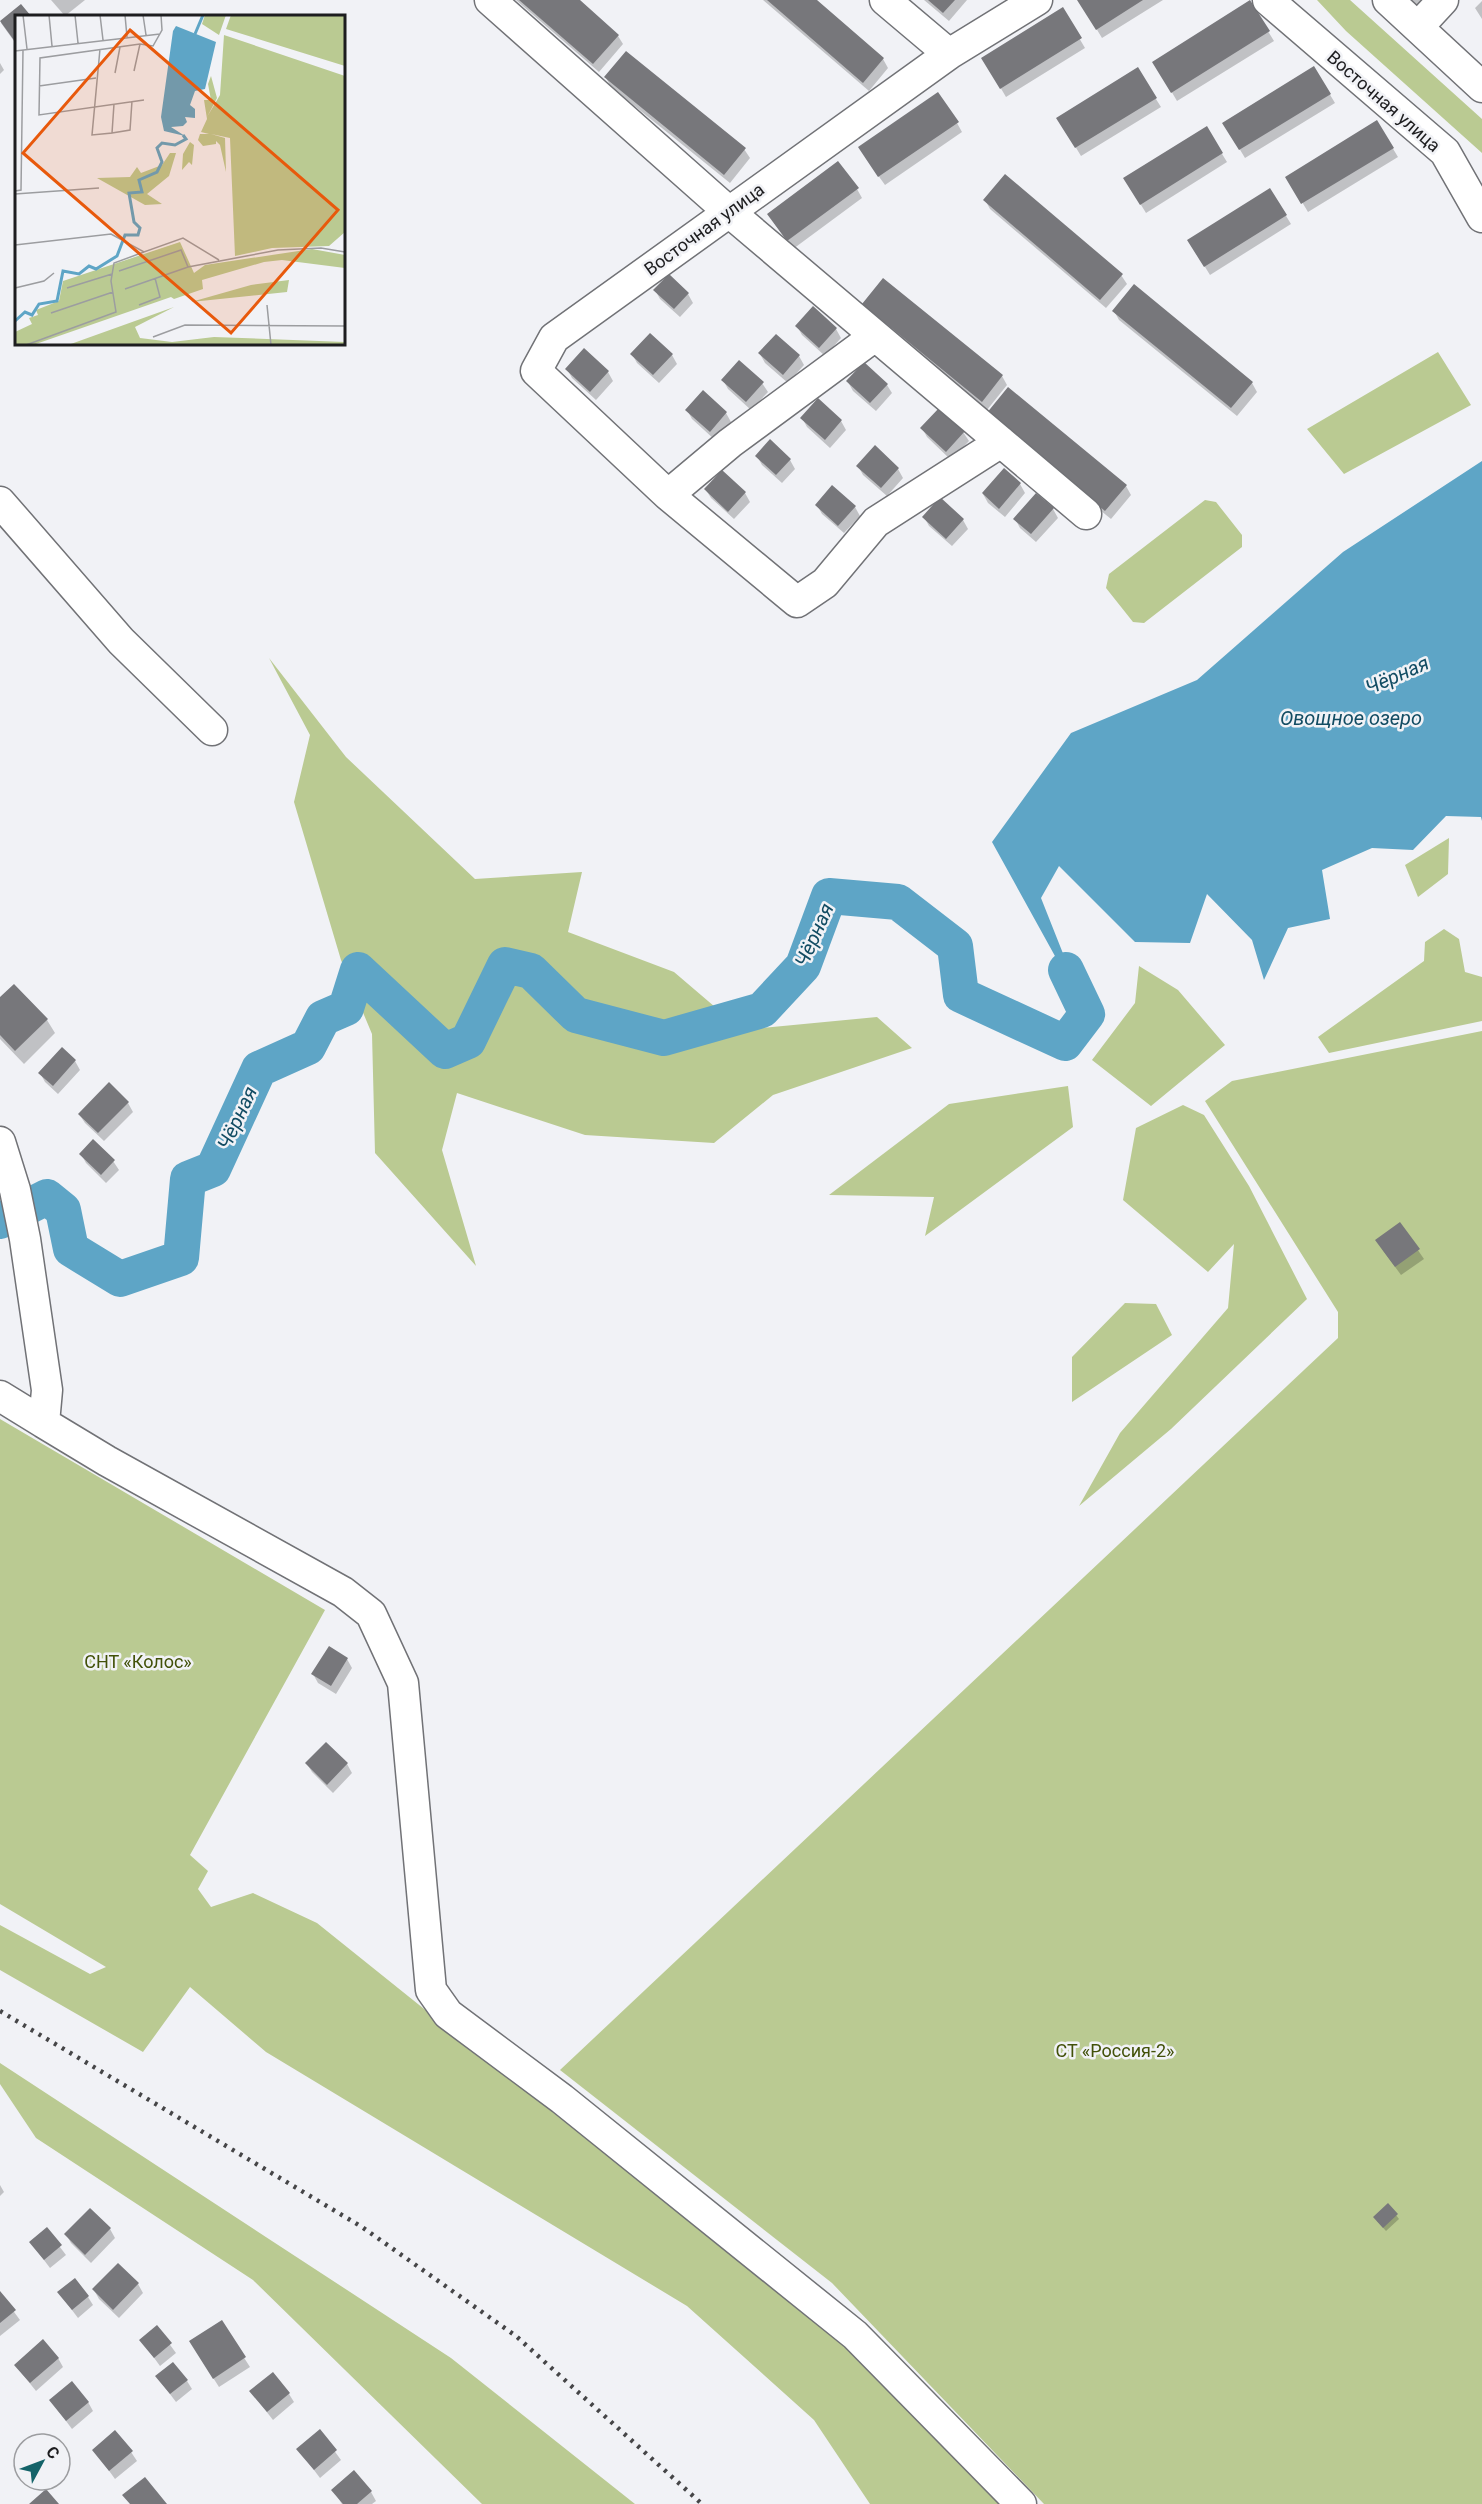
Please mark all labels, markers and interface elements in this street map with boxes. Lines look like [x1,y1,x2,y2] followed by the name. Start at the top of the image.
[15,15,345,345] inset map
[1323,46,1445,156] street label: Восточная улица
[640,178,768,280] street label: Восточная улица
[1362,650,1432,700] water label: Чёрная
[1280,706,1422,730] water label: Овощное озеро
[789,900,839,970] water label: Чёрная
[212,1083,262,1153] water label: Чёрная
[84,1651,192,1672] park label: СНТ «Колос»
[1056,2040,1174,2061] park label: СТ «Россия-2»
[12,2432,72,2492] north arrow
[42,2442,64,2463] text: С

